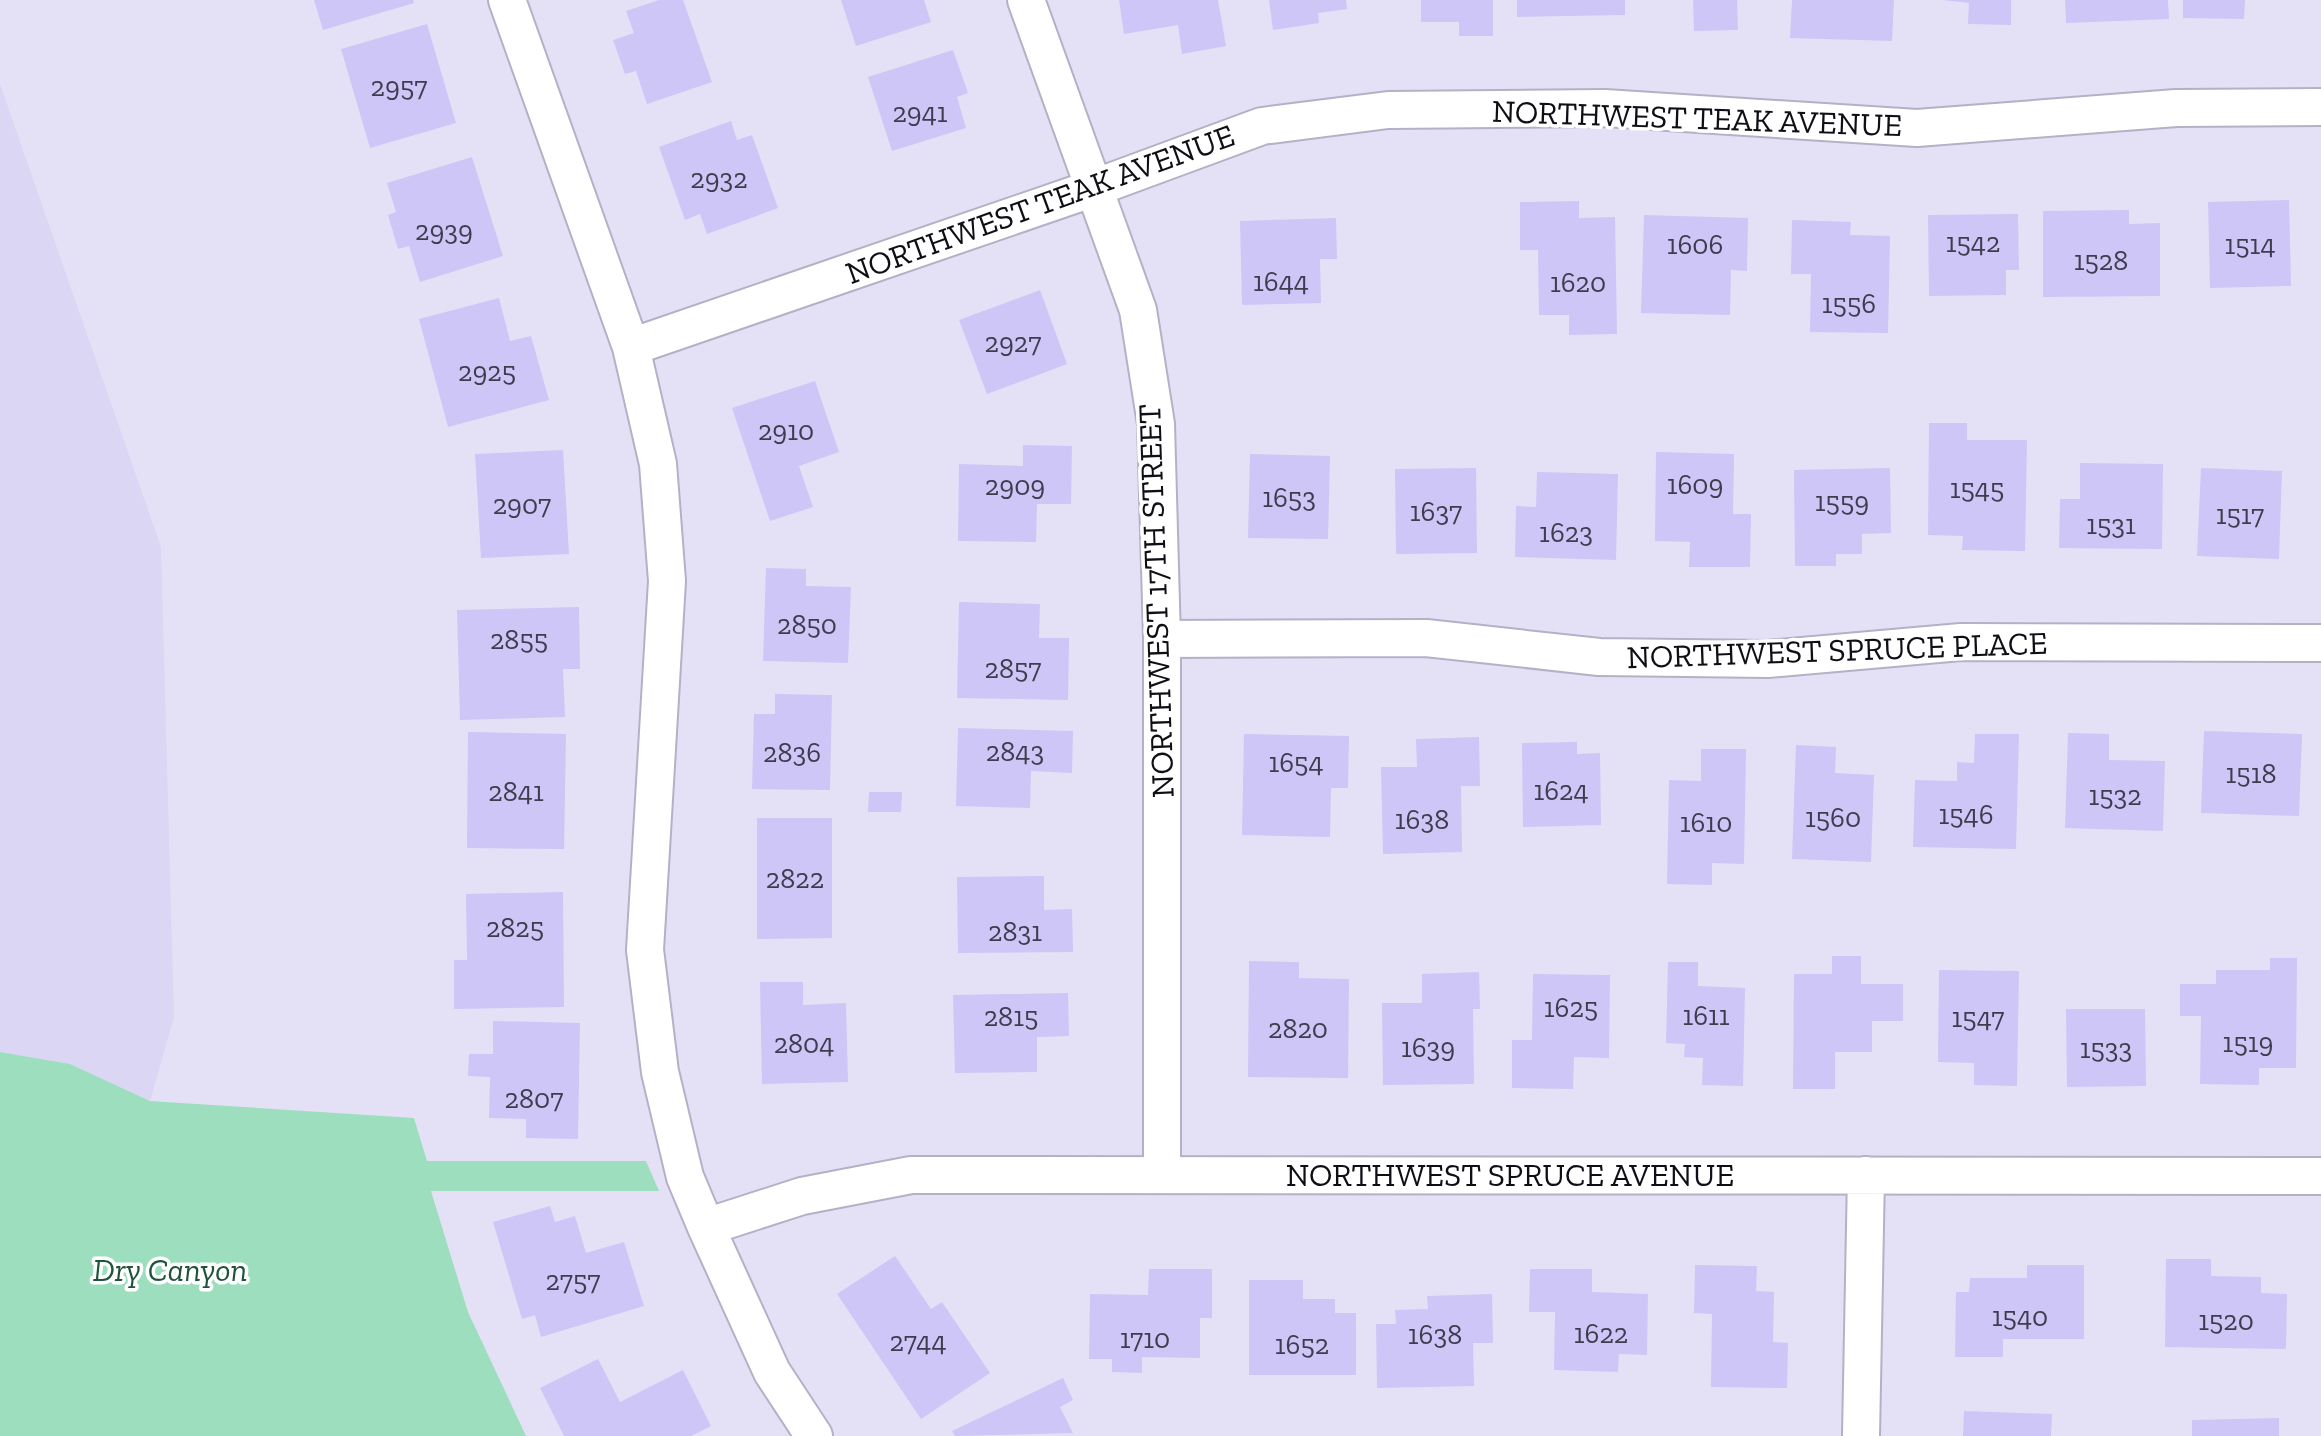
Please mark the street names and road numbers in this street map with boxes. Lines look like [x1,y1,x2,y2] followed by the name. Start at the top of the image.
[1491,92,1903,144] street label: NORTHWEST TEAK AVENUE
[841,116,1239,292] street label: NORTHWEST TEAK AVENUE
[1130,403,1182,799] street label: NORTHWEST 17TH STREET
[1626,624,2048,676] street label: NORTHWEST SPRUCE PLACE
[1286,1156,1734,1194] street label: NORTHWEST SPRUCE AVENUE

